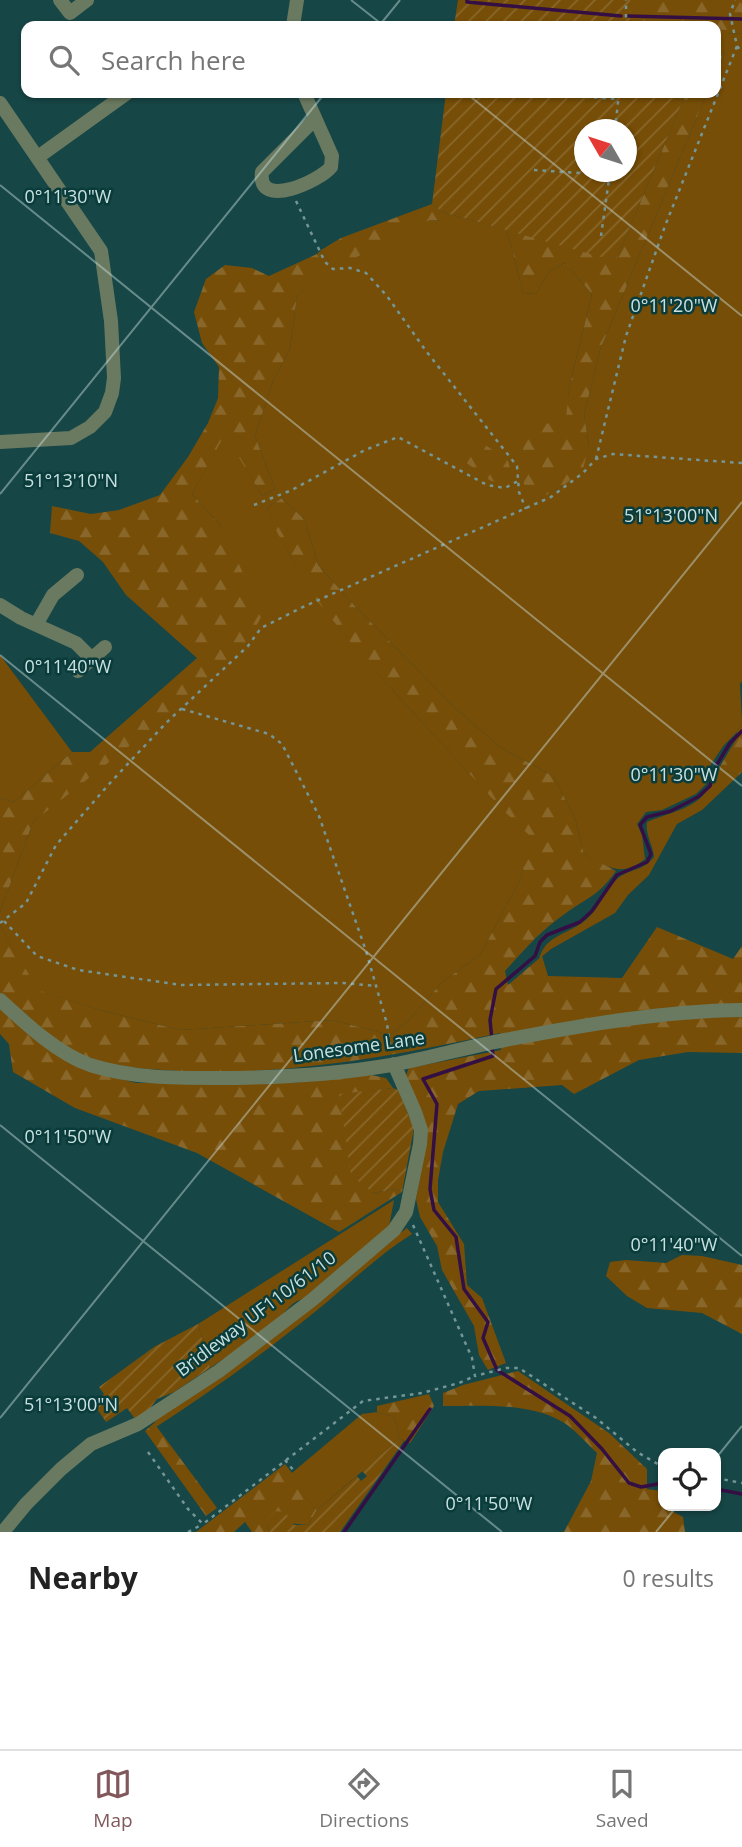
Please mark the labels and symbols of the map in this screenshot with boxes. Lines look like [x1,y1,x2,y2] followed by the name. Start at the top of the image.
[574,119,637,182] north arrow
[25,184,112,208] text: 0°11'30"W
[631,293,718,317] text: 0°11'20"W
[24,468,118,492] text: 51°13'10"N
[624,503,718,527] text: 51°13'00"N
[25,654,112,678] text: 0°11'40"W
[631,762,718,786] text: 0°11'30"W
[291,1025,426,1067] street label: Lonesome Lane
[25,1124,112,1148] text: 0°11'50"W
[631,1232,718,1256] text: 0°11'40"W
[171,1245,340,1381] street label: Bridleway UF110/61/10
[24,1392,118,1416] text: 51°13'00"N
[446,1491,533,1515] text: 0°11'50"W

